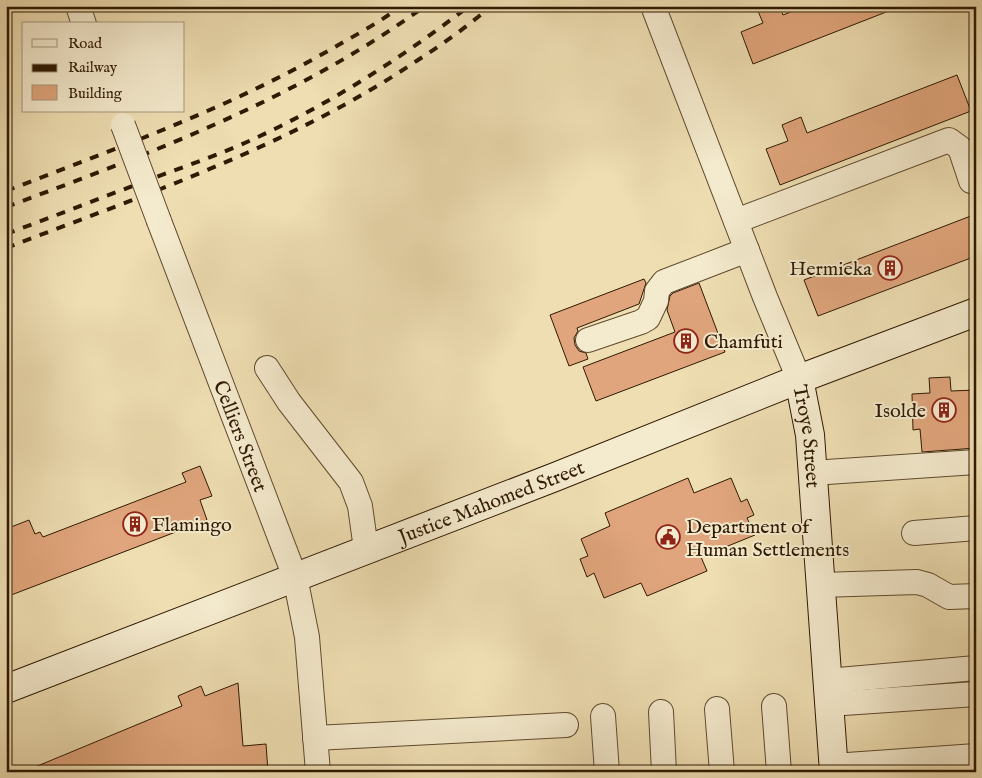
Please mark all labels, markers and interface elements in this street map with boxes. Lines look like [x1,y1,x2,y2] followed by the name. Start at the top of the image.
[22,22,185,112] legend
[68,34,103,53] text: Road
[68,58,118,77] text: Railway
[68,84,123,103] text: Building
[877,255,903,281] building icon: Hermieka
[789,257,872,282] place label: Hermieka
[673,328,699,354] building icon: Chamfuti
[704,330,783,355] place label: Chamfuti
[207,377,272,496] street label: Celliers Street
[786,383,825,489] street label: Troye Street
[931,397,957,423] building icon: Isolde
[874,399,926,424] place label: Isolde
[393,455,588,551] street label: Justice Mahomed Street
[122,511,148,537] building icon: Flamingo
[152,513,232,538] place label: Flamingo
[686,515,849,563] place label: Department of Human Settlements
[655,524,681,550] public building icon: Department of Human Settlements

